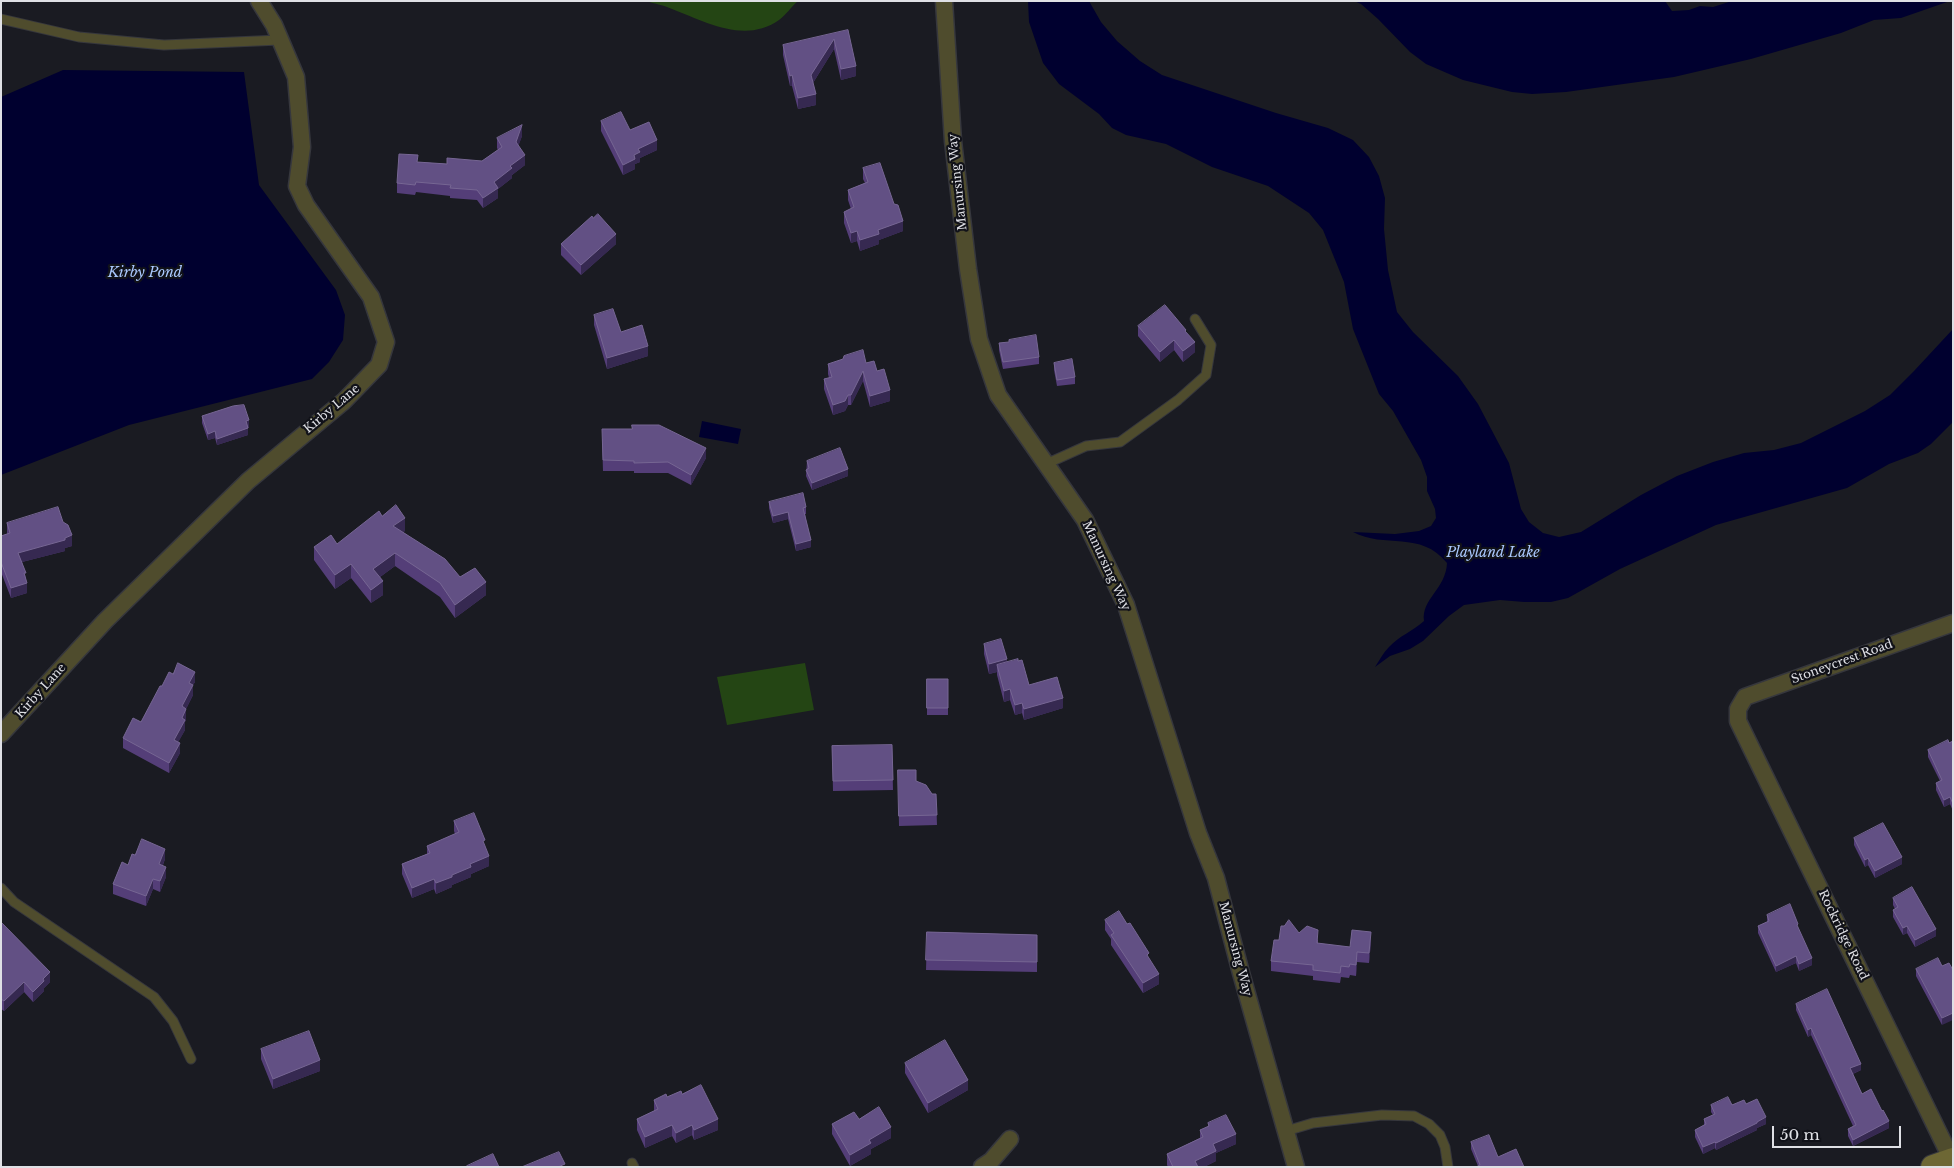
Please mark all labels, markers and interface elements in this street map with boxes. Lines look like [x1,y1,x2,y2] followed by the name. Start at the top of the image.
[946,133,970,231] street label: Manursing Way
[108,265,182,281] water label: Kirby Pond
[301,381,363,437] street label: Kirby Lane
[1079,519,1133,613] street label: Manursing Way
[1446,545,1540,561] water label: Playland Lake
[1789,637,1895,687] street label: Stoneycrest Road
[13,661,69,721] street label: Kirby Lane
[1815,888,1871,982] street label: Rockridge Road
[1215,900,1255,998] street label: Manursing Way
[1774,1116,1903,1148] scale bar
[1780,1125,1820,1144] text: 50 m

